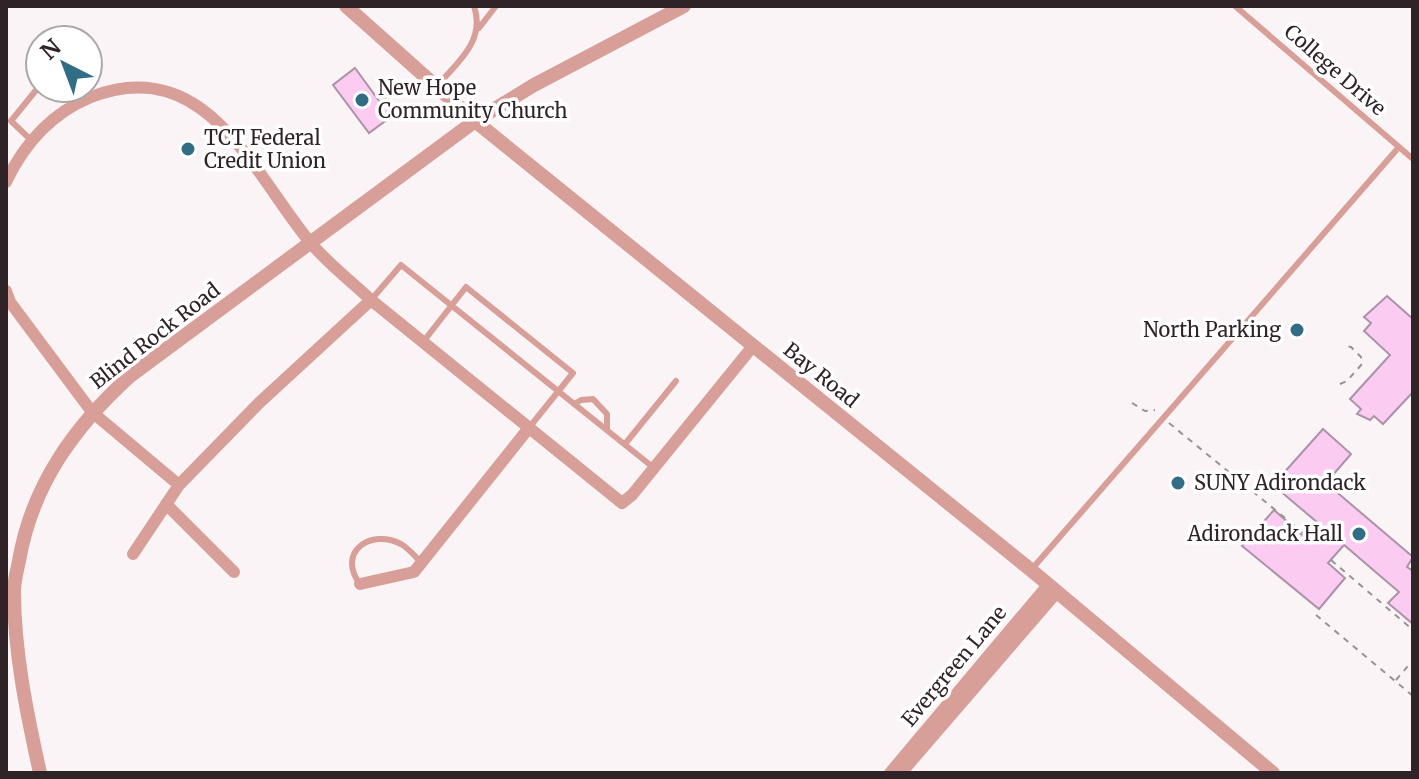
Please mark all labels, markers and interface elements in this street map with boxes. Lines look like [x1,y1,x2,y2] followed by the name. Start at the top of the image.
[1279,19,1391,120] street label: College Drive
[24,24,104,104] north arrow
[35,33,67,65] text: N
[378,75,568,123] place label: New Hope Community Church
[353,91,371,109] marker: New Hope Community Church
[204,125,326,173] place label: TCT Federal Credit Union
[179,140,197,158] marker: TCT Federal Credit Union
[85,277,225,394] street label: Blind Rock Road
[1143,317,1281,342] place label: North Parking
[1288,321,1306,339] marker: North Parking
[779,337,864,412] street label: Bay Road
[1194,470,1366,495] place label: SUNY Adirondack
[1169,474,1187,492] marker: SUNY Adirondack
[1187,521,1343,546] place label: Adirondack Hall
[1350,525,1368,543] marker: Adirondack Hall
[896,600,1011,731] street label: Evergreen Lane

